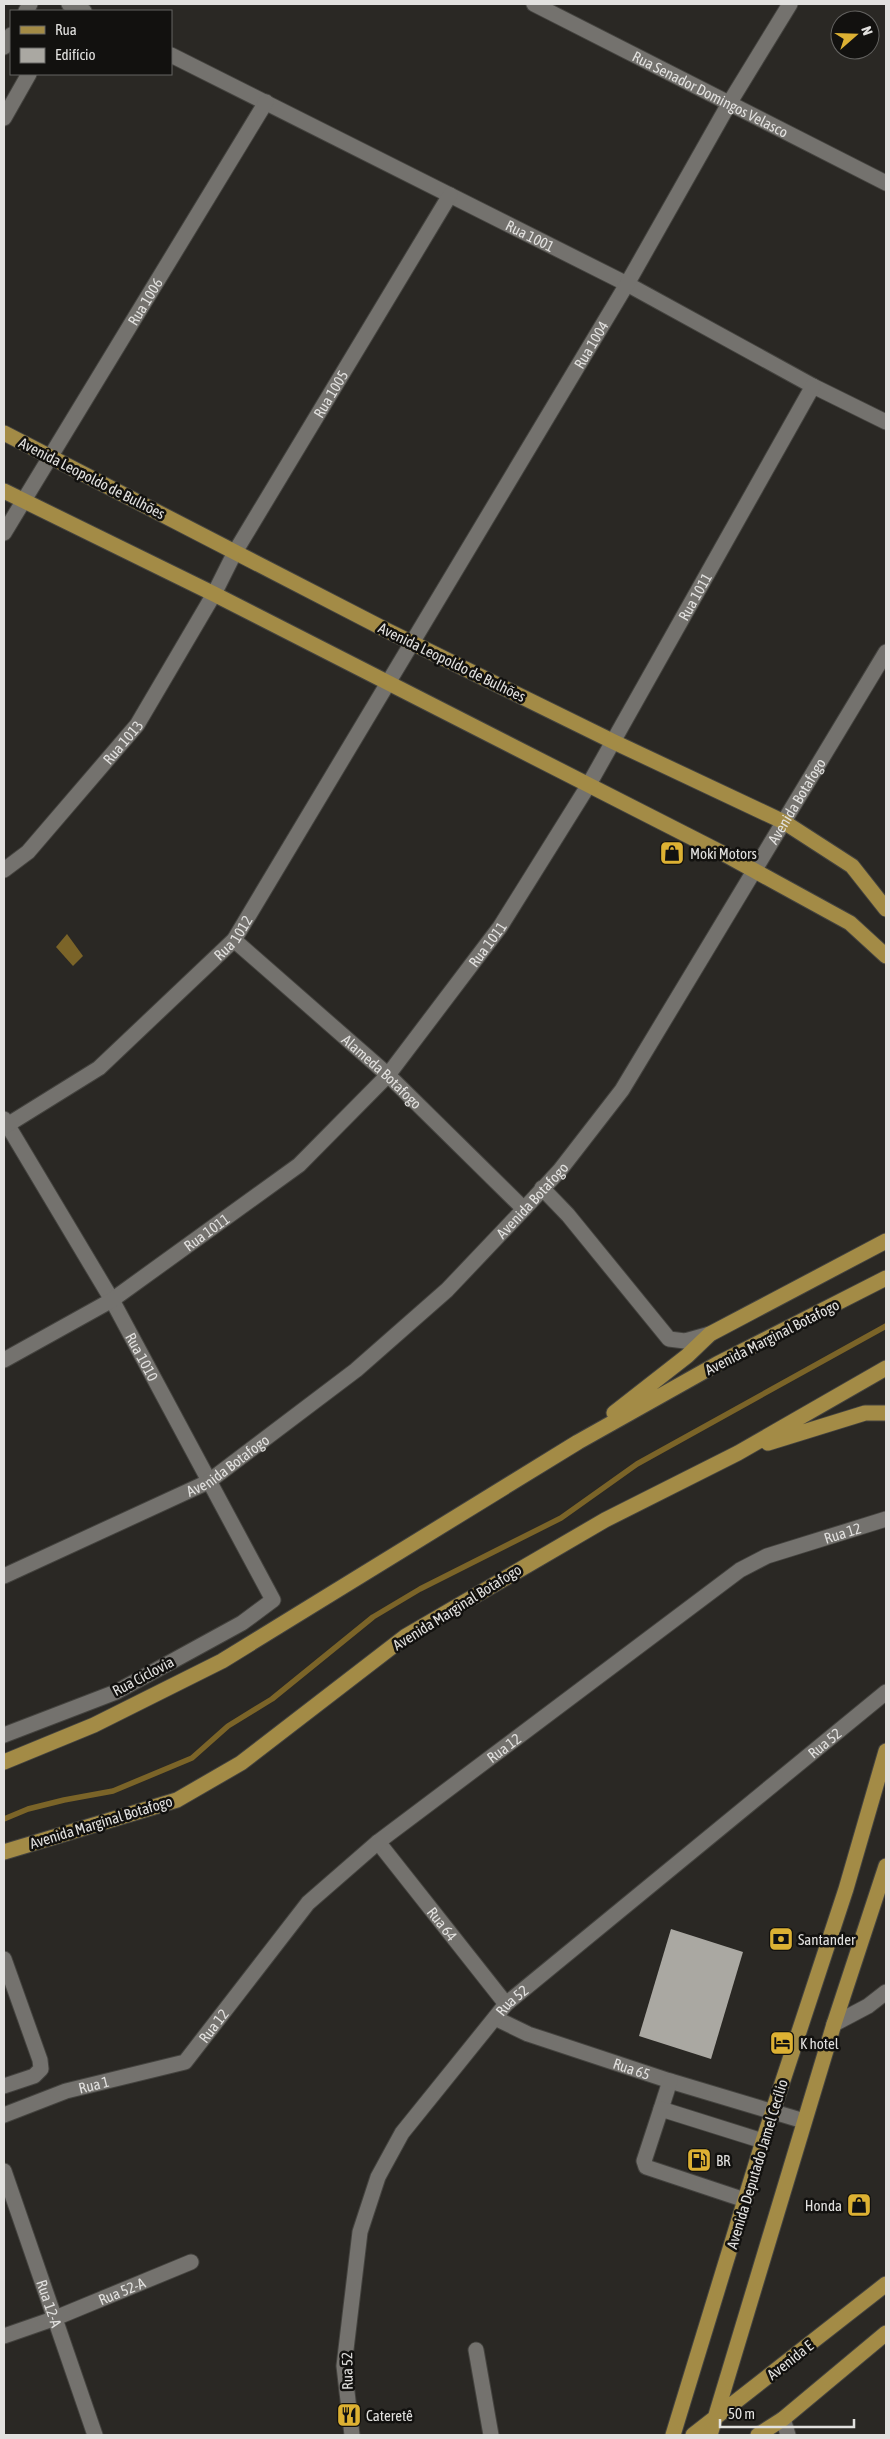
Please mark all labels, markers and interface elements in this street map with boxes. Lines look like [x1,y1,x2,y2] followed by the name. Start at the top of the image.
[10,10,172,75] legend
[830,10,880,60] north arrow
[55,21,77,38] text: Rua
[858,24,876,37] text: N
[55,46,96,63] text: Edifício
[630,47,791,140] street label: Rua Senador Domingos Velasco
[503,216,557,255] street label: Rua 1001
[124,275,166,328] street label: Rua 1006
[570,318,611,371] street label: Rua 1004
[310,367,351,420] street label: Rua 1005
[16,434,168,522] street label: Avenida Leopoldo de Bulhões
[674,570,715,623] street label: Rua 1011
[376,619,528,705] street label: Avenida Leopoldo de Bulhões
[99,718,146,767] street label: Rua 1013
[764,755,829,847] street label: Avenida Botafogo
[659,840,685,866] shop icon: Moki Motors
[690,845,757,862] place label: Moki Motors
[210,912,255,963] street label: Rua 1012
[465,919,510,970] street label: Rua 1011
[339,1031,425,1112] street label: Alameda Botafogo
[493,1159,571,1241] street label: Avenida Botafogo
[180,1210,233,1254] street label: Rua 1011
[702,1296,842,1378] street label: Avenida Marginal Botafogo
[123,1330,162,1384] street label: Rua 1010
[183,1431,272,1499] street label: Avenida Botafogo
[822,1519,863,1546] street label: Rua 12
[390,1561,524,1653] street label: Avenida Marginal Botafogo
[109,1653,177,1699] street label: Rua Ciclovia
[804,1724,844,1761] street label: Rua 52
[483,1729,524,1766] street label: Rua 12
[28,1792,174,1852] street label: Avenida Marginal Botafogo
[424,1903,461,1944] street label: Rua 64
[768,1926,794,1952] bank icon: Santander
[798,1931,856,1948] place label: Santander
[492,1981,531,2019] street label: Rua 52
[195,2005,231,2046] street label: Rua 12
[769,2030,795,2056] hotel icon: K hotel
[800,2035,839,2052] place label: K hotel
[611,2054,652,2082] street label: Rua 65
[77,2072,111,2096] street label: Rua 1
[723,2077,791,2251] street label: Avenida Deputado Jamel Cecílio
[686,2147,712,2173] fuel station icon: BR
[716,2152,731,2169] place label: BR
[846,2192,872,2218] shop icon: Honda
[805,2197,842,2214] place label: Honda
[96,2273,148,2308] street label: Rua 52-A
[34,2277,66,2330] street label: Rua 12-A
[764,2336,817,2383] street label: Avenida E
[338,2352,356,2390] street label: Rua 52
[720,2396,854,2428] scale bar
[336,2402,362,2428] restaurant icon: Cateretê
[728,2405,755,2422] text: 50 m
[366,2407,413,2424] place label: Cateretê

